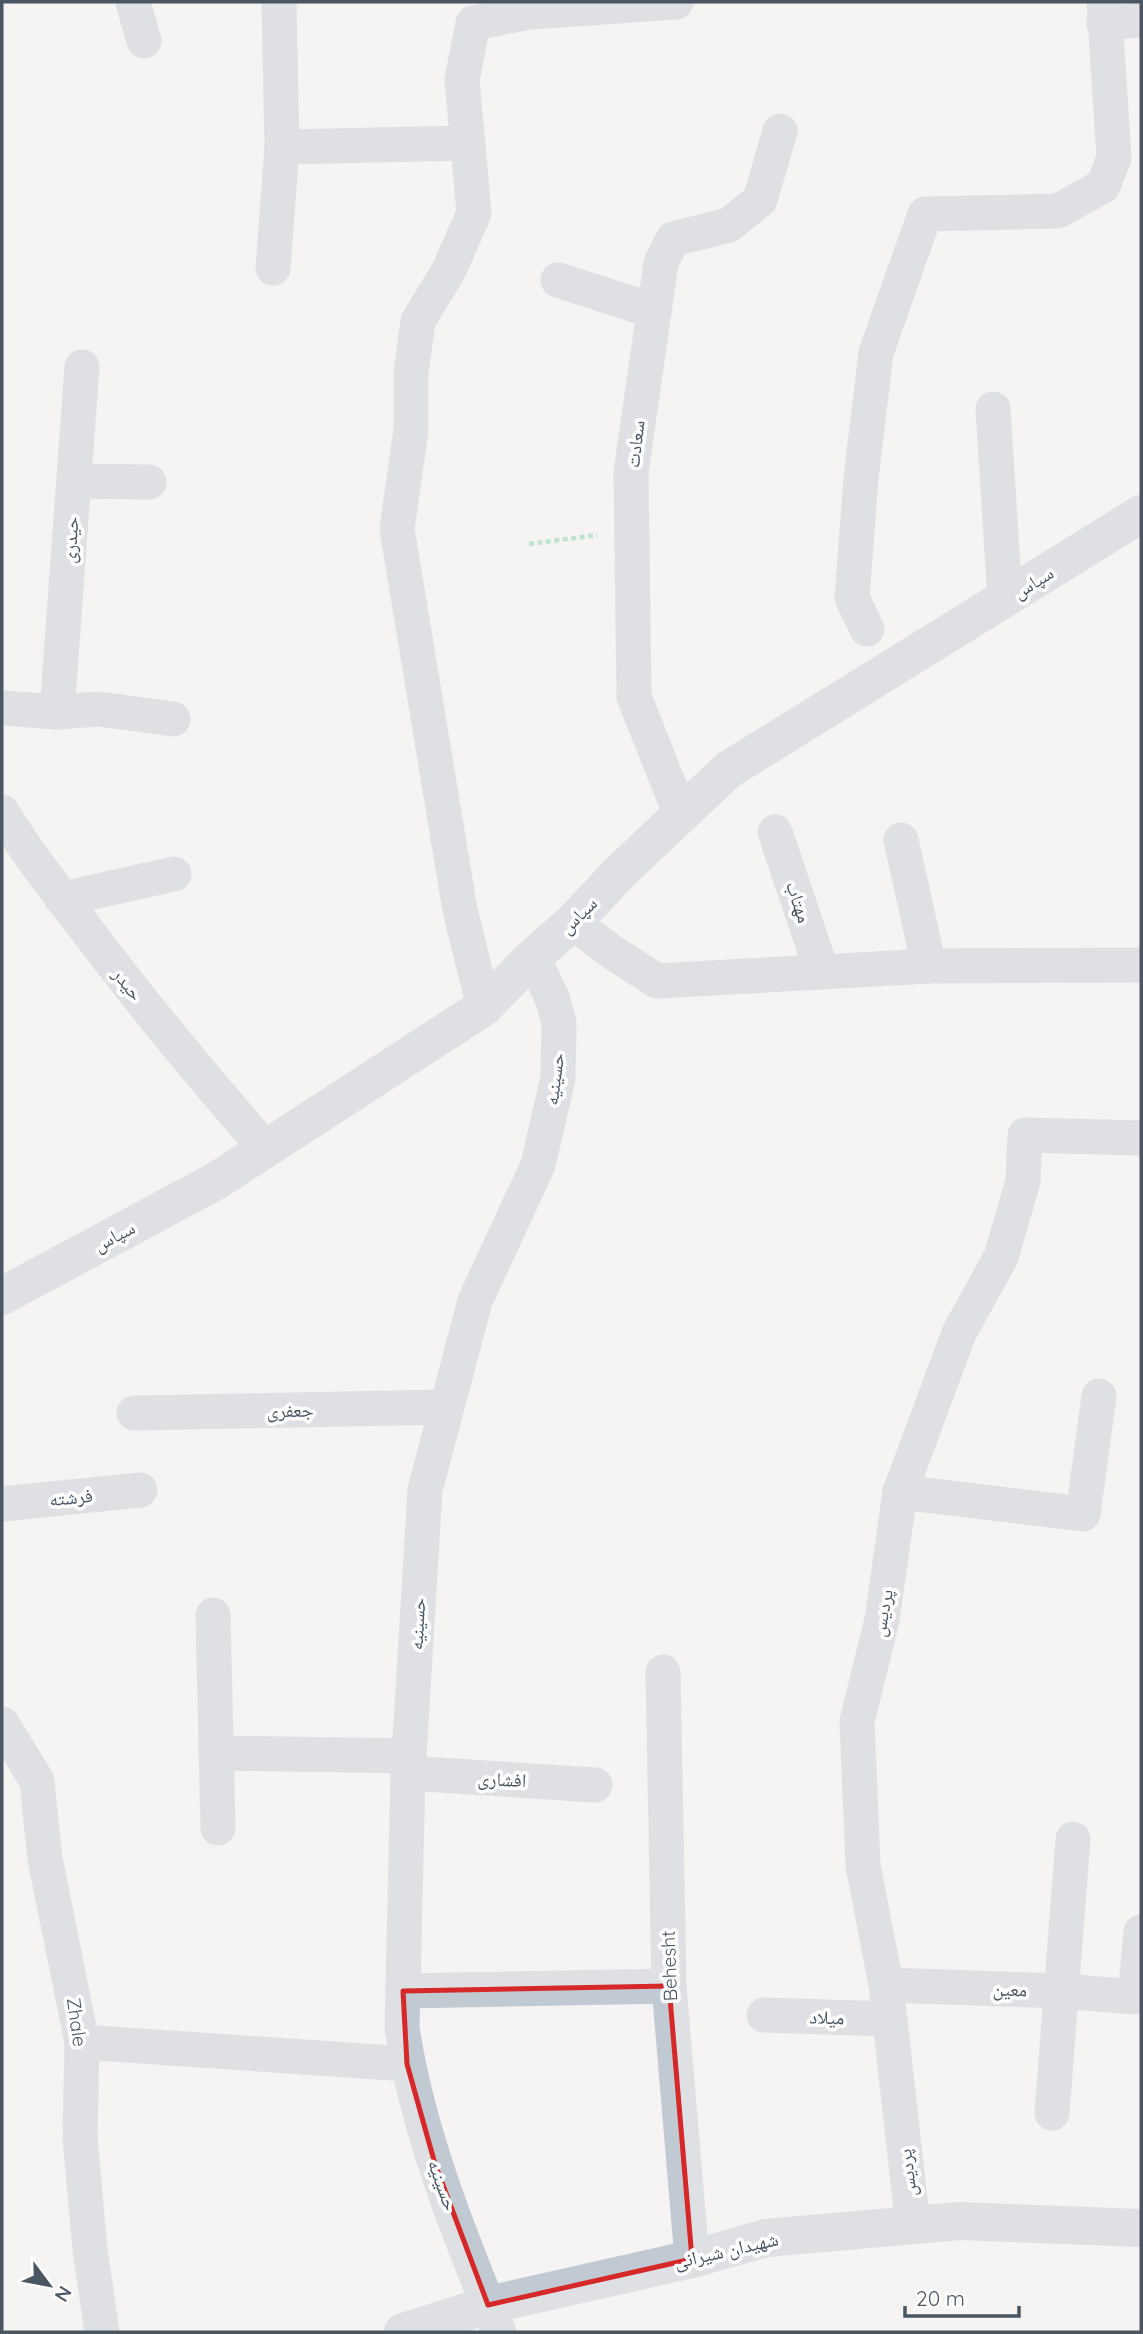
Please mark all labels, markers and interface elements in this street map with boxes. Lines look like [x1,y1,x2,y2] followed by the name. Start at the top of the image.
[620,419,650,469] street label: سعادت
[56,516,84,564] street label: حیدری
[1008,560,1058,604] street label: سپاس
[781,878,817,926] street label: مهتاب
[554,891,602,939] street label: سپاس
[107,962,148,1005] street label: حیدر
[539,1051,569,1107] street label: حسینیه
[89,1215,139,1257] street label: سپاس
[266,1398,314,1422] street label: جعفری
[48,1483,94,1511] street label: فرشته
[866,1587,898,1639] street label: پردیس
[404,1597,430,1651] street label: حسینیه
[477,1766,527,1792] street label: افشاری
[656,1930,682,2002] street label: Behesht
[992,1976,1028,2002] street label: معین
[62,1996,92,2048] street label: Zhale
[809,2004,845,2030] street label: میلاد
[892,2148,922,2198] street label: پردیس
[423,2156,463,2214] street label: حسینیه
[672,2226,780,2274] street label: شهیدان شیرانی
[14,2250,84,2320] north arrow
[905,2274,1019,2318] scale bar
[50,2282,77,2306] text: N
[916,2285,965,2311] text: 20 m

